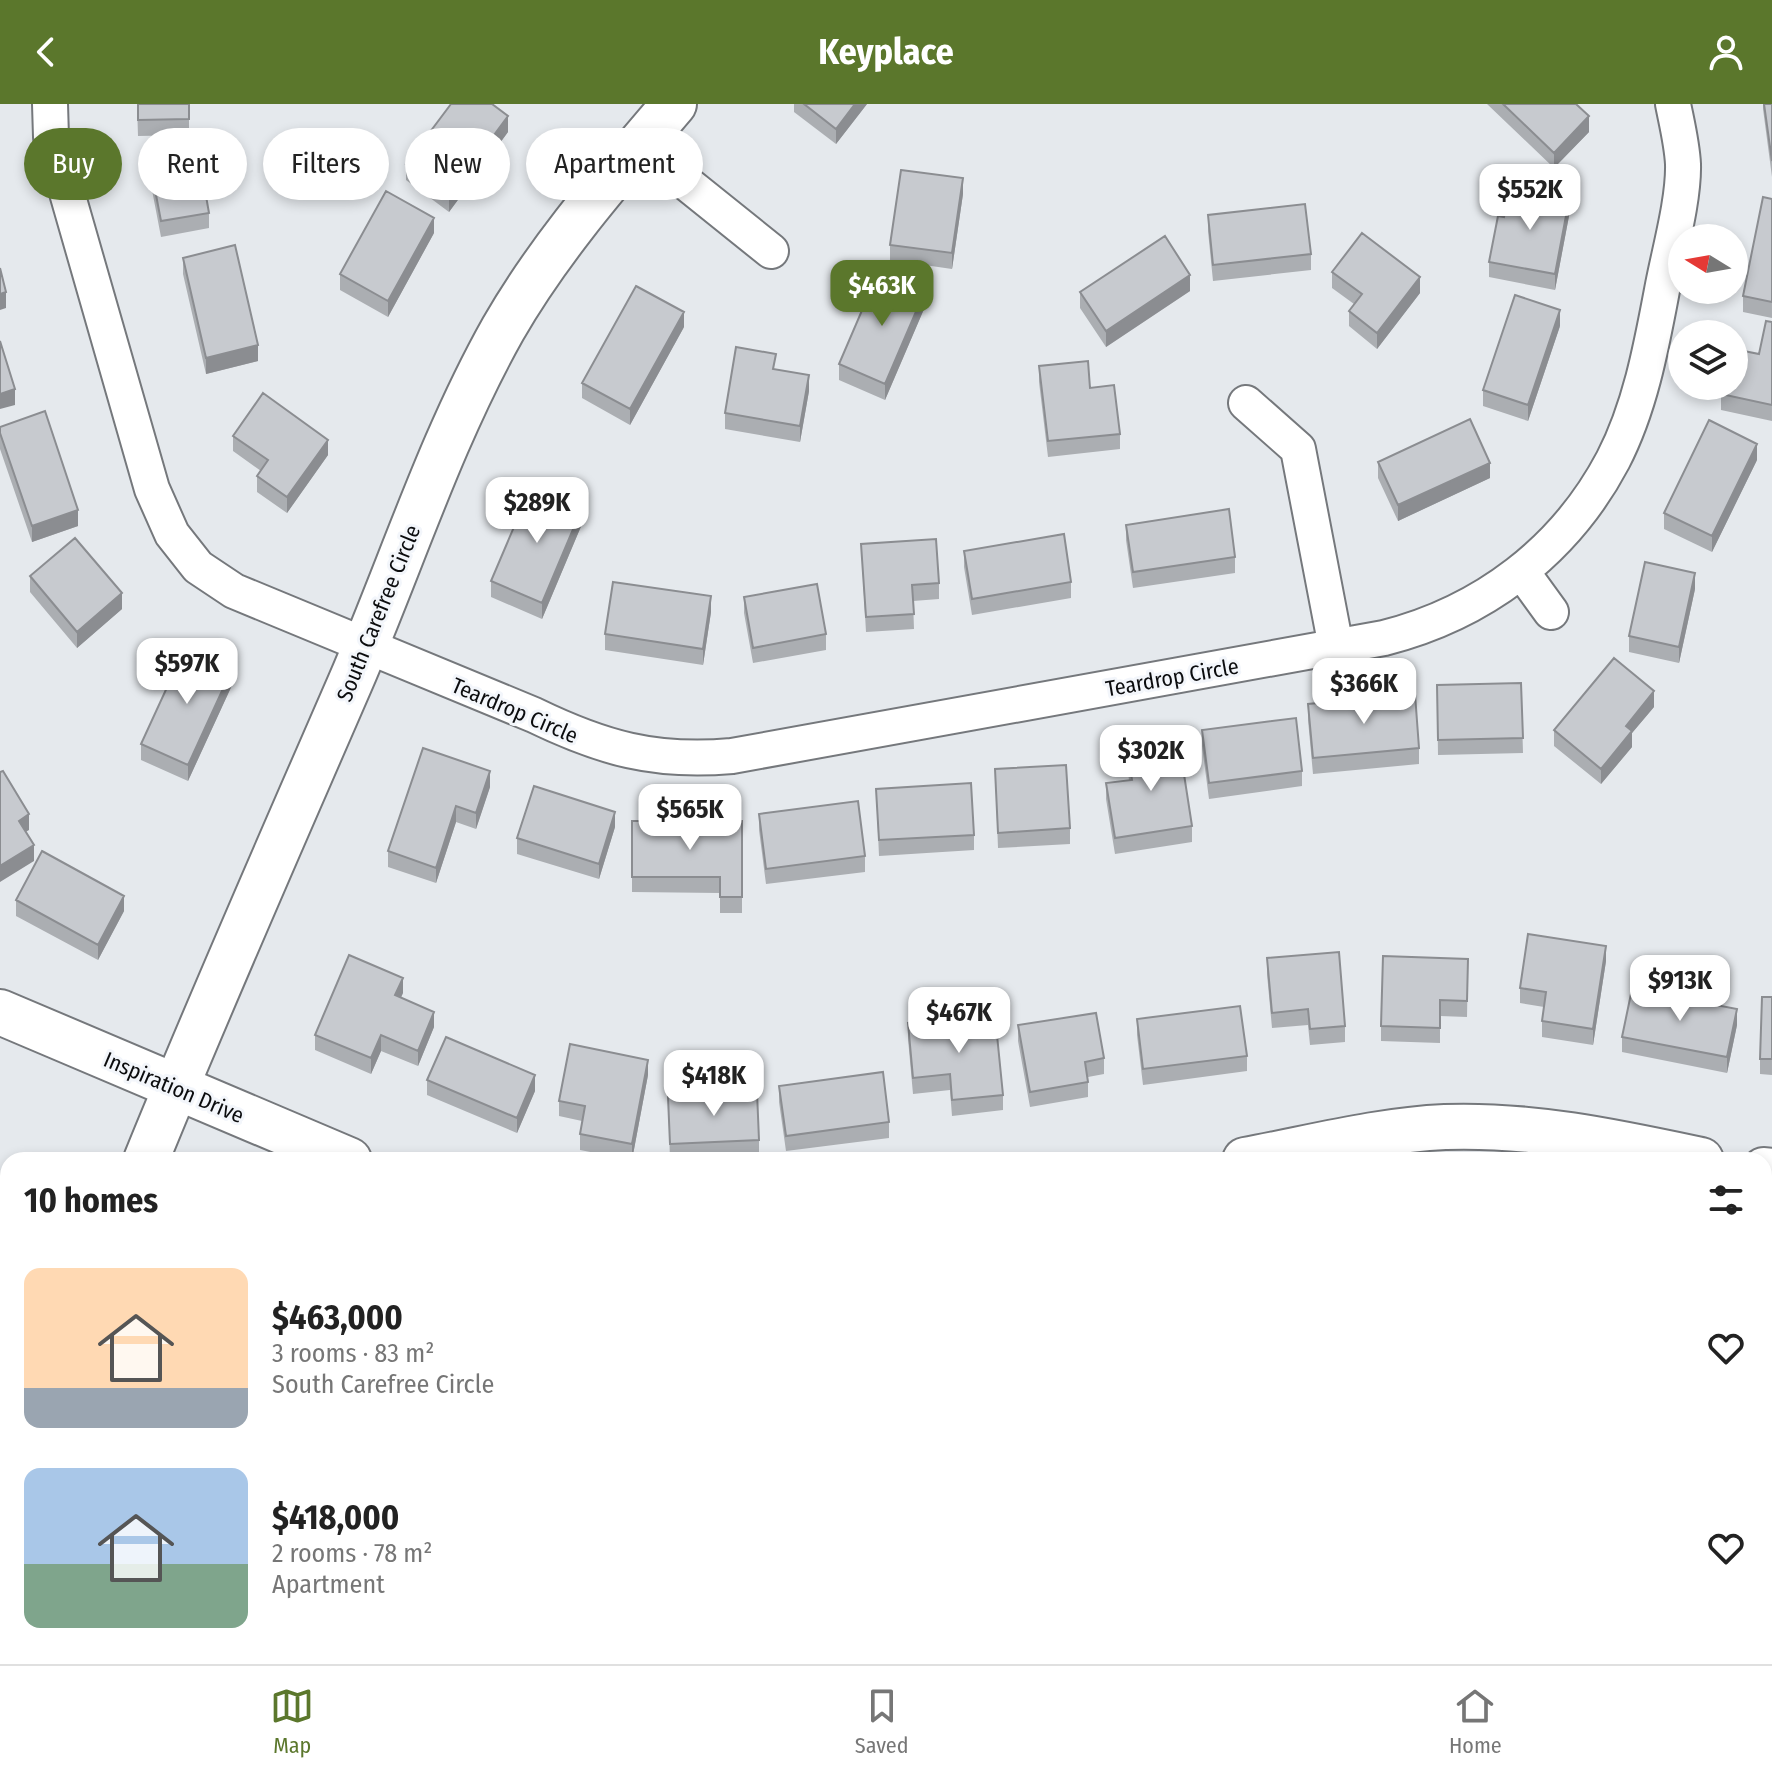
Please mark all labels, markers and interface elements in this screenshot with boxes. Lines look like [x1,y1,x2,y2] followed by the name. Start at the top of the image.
[24,30,68,74] icon: back
[818,30,954,74] text: Keyplace
[1704,30,1748,74] icon: person
[24,128,122,200] chip: Buy
[138,128,247,200] chip: Rent
[263,128,389,200] chip: Filters
[405,128,510,200] chip: New
[526,128,703,200] chip: Apartment
[1474,164,1586,232] pin: $552K
[1497,174,1563,205] text: $552K
[1668,224,1748,304] north arrow
[1668,224,1748,400] map controls
[826,260,938,328] pin: $463K
[848,270,916,301] text: $463K
[1668,320,1748,400] button: layers
[481,477,593,545] pin: $289K
[504,487,570,518] text: $289K
[331,521,426,705] street label: South Carefree Circle
[131,638,243,706] pin: $597K
[155,648,219,679] text: $597K
[1103,653,1241,702] street label: Teardrop Circle
[1308,658,1420,726] pin: $366K
[1330,668,1398,699] text: $366K
[448,672,582,749] street label: Teardrop Circle
[1095,725,1207,793] pin: $302K
[1118,735,1184,766] text: $302K
[634,784,746,852] pin: $565K
[656,794,724,825] text: $565K
[1624,955,1736,1023] pin: $913K
[1648,965,1712,996] text: $913K
[903,987,1015,1055] pin: $467K
[926,997,992,1028] text: $467K
[100,1046,248,1129] street label: Inspiration Drive
[658,1050,770,1118] pin: $418K
[682,1060,746,1091] text: $418K
[1704,1178,1748,1222] icon: filters
[24,1180,158,1221] text: 10 homes
[272,1297,403,1338] text: $463,000
[88,1300,184,1396] icon: home
[1704,1326,1748,1370] icon: heart
[272,1338,434,1369] text: 3 rooms · 83 m²
[272,1369,494,1400] text: South Carefree Circle
[272,1497,399,1538] text: $418,000
[88,1500,184,1596] icon: home
[1704,1526,1748,1570] icon: heart
[272,1538,433,1569] text: 2 rooms · 78 m²
[272,1569,385,1600] text: Apartment
[270,1684,314,1759] tab: Map
[855,1684,909,1759] tab: Saved
[1449,1684,1502,1759] tab: Home

